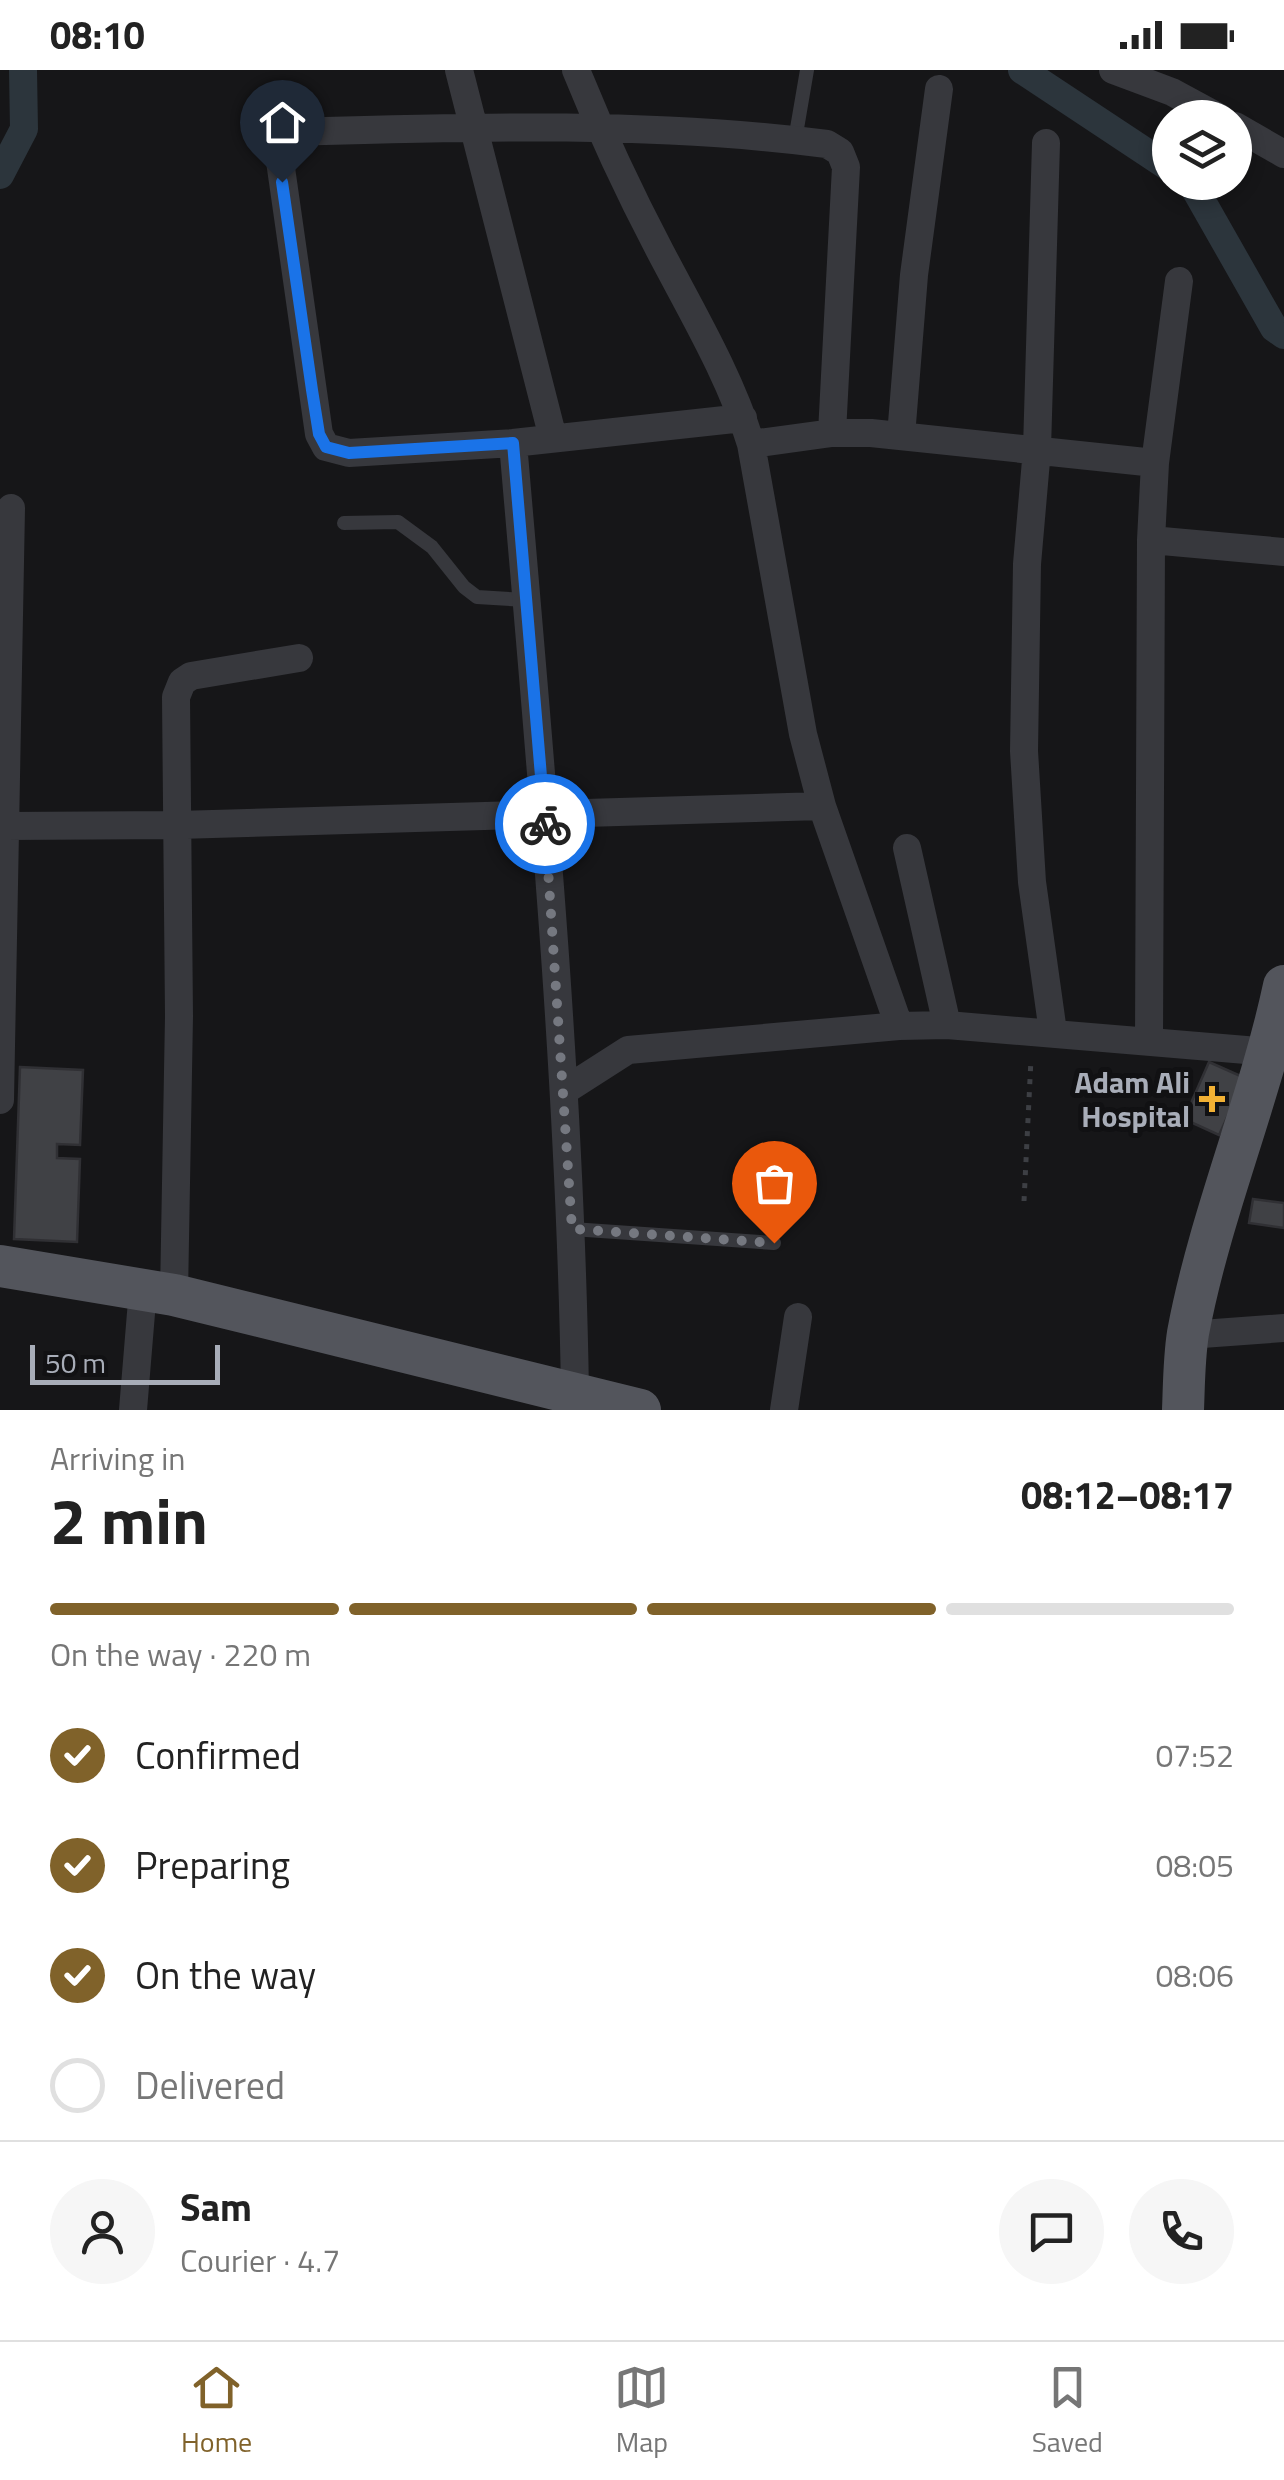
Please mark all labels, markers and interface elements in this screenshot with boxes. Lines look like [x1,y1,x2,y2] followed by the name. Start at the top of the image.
[50,6,145,64] text: 08:10
[240,80,325,183] pin
[255,95,310,150] icon: home
[1152,100,1252,200] map controls
[1152,100,1252,200] button: layers
[495,774,595,874] courier
[518,797,573,852] icon: bike
[1075,1059,1190,1139] place label: Adam Ali Hospital
[1199,1086,1225,1112] marker: Adam Ali Hospital
[732,1141,817,1244] pin
[747,1156,802,1211] icon: bag
[30,1340,220,1384] scale bar
[45,1341,106,1384] text: 50 m
[50,1434,186,1482] text: Arriving in
[1021,1466,1234,1524] text: 08:12–08:17
[50,1470,208,1569] text: 2 min
[50,1630,311,1678] text: On the way · 220 m
[135,1726,301,1784] text: Confirmed
[50,1728,105,1783] icon: check
[1155,1731,1234,1779] text: 07:52
[135,1836,290,1894] text: Preparing
[50,1838,105,1893] icon: check
[1155,1841,1234,1889] text: 08:05
[135,1946,316,2004] text: On the way
[50,1948,105,2003] icon: check
[1155,1951,1234,1999] text: 08:06
[135,2056,285,2114] text: Delivered
[180,2178,252,2236] text: Sam
[50,2179,155,2284] button: person
[999,2179,1104,2284] button: chat
[1129,2179,1234,2284] button: phone
[180,2236,340,2284] text: Courier · 4.7
[181,2360,252,2463] tab: Home
[614,2360,669,2463] tab: Map
[1032,2360,1103,2463] tab: Saved

